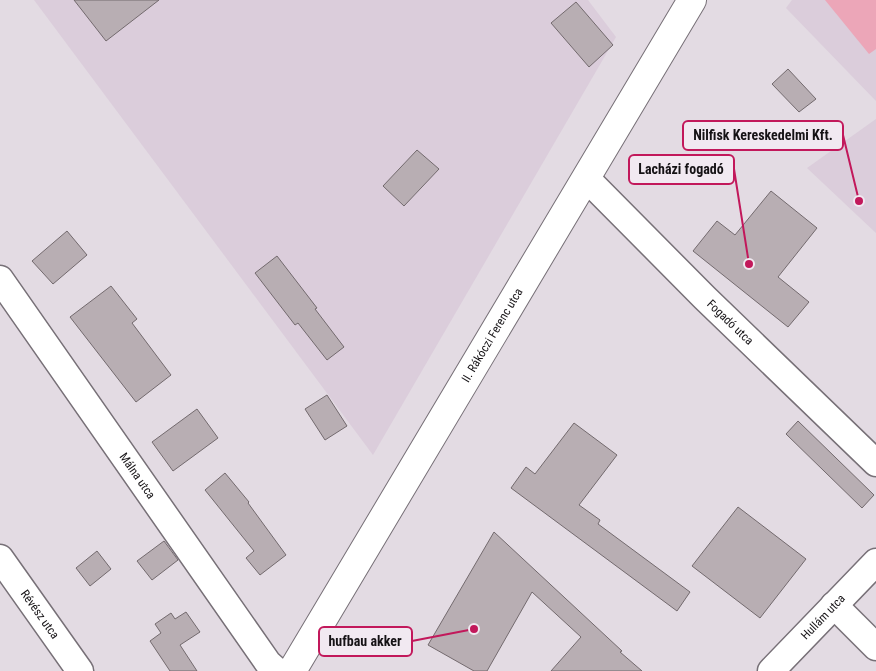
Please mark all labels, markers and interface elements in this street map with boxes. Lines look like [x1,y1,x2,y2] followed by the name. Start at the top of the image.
[683,121,843,150] callout: Nilfisk Kereskedelmi Kft.
[693,127,833,143] text: Nilfisk Kereskedelmi Kft.
[629,155,734,184] callout: Lacházi fogadó
[638,161,724,177] text: Lacházi fogadó
[459,285,526,385] street label: II. Rákóczi Ferenc utca
[704,297,756,348] street label: Fogadó utca
[117,450,158,502] street label: Málna utca
[18,587,62,642] street label: Révész utca
[798,591,848,642] street label: Hullám utca
[319,627,412,656] callout: hufbau akker
[328,633,402,649] text: hufbau akker

